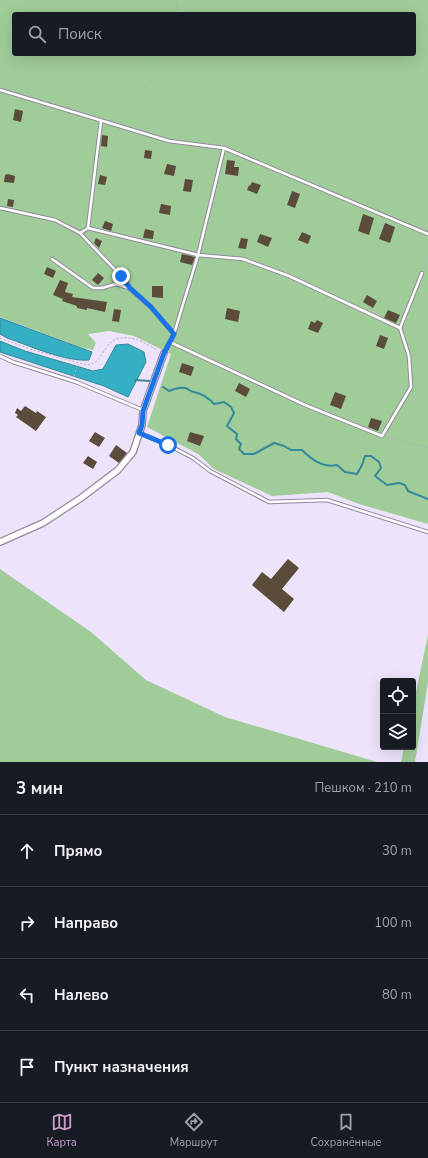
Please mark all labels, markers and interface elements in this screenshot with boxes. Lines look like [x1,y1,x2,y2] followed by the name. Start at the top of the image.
[12,12,416,56] search box
[26,23,48,45] icon: search
[58,24,102,44] text: Поиск
[112,267,130,285] route end
[159,436,177,454] route start
[380,678,416,750] map controls
[380,678,416,714] button: locate
[380,714,416,750] button: layers
[16,777,63,800] text: 3 мин
[314,779,412,797] text: Пешком · 210 m
[16,840,38,862] icon: ahead
[54,841,102,861] text: Прямо
[382,842,412,860] text: 30 m
[16,912,38,934] icon: right
[54,913,118,933] text: Направо
[374,914,412,932] text: 100 m
[16,984,38,1006] icon: left
[54,985,109,1005] text: Налево
[382,986,412,1004] text: 80 m
[16,1056,38,1078] icon: arrive
[54,1057,189,1077] text: Пункт назначения
[46,1111,77,1150] tab: Карта
[170,1111,218,1150] tab: Маршрут
[310,1111,382,1150] tab: Сохранённые

